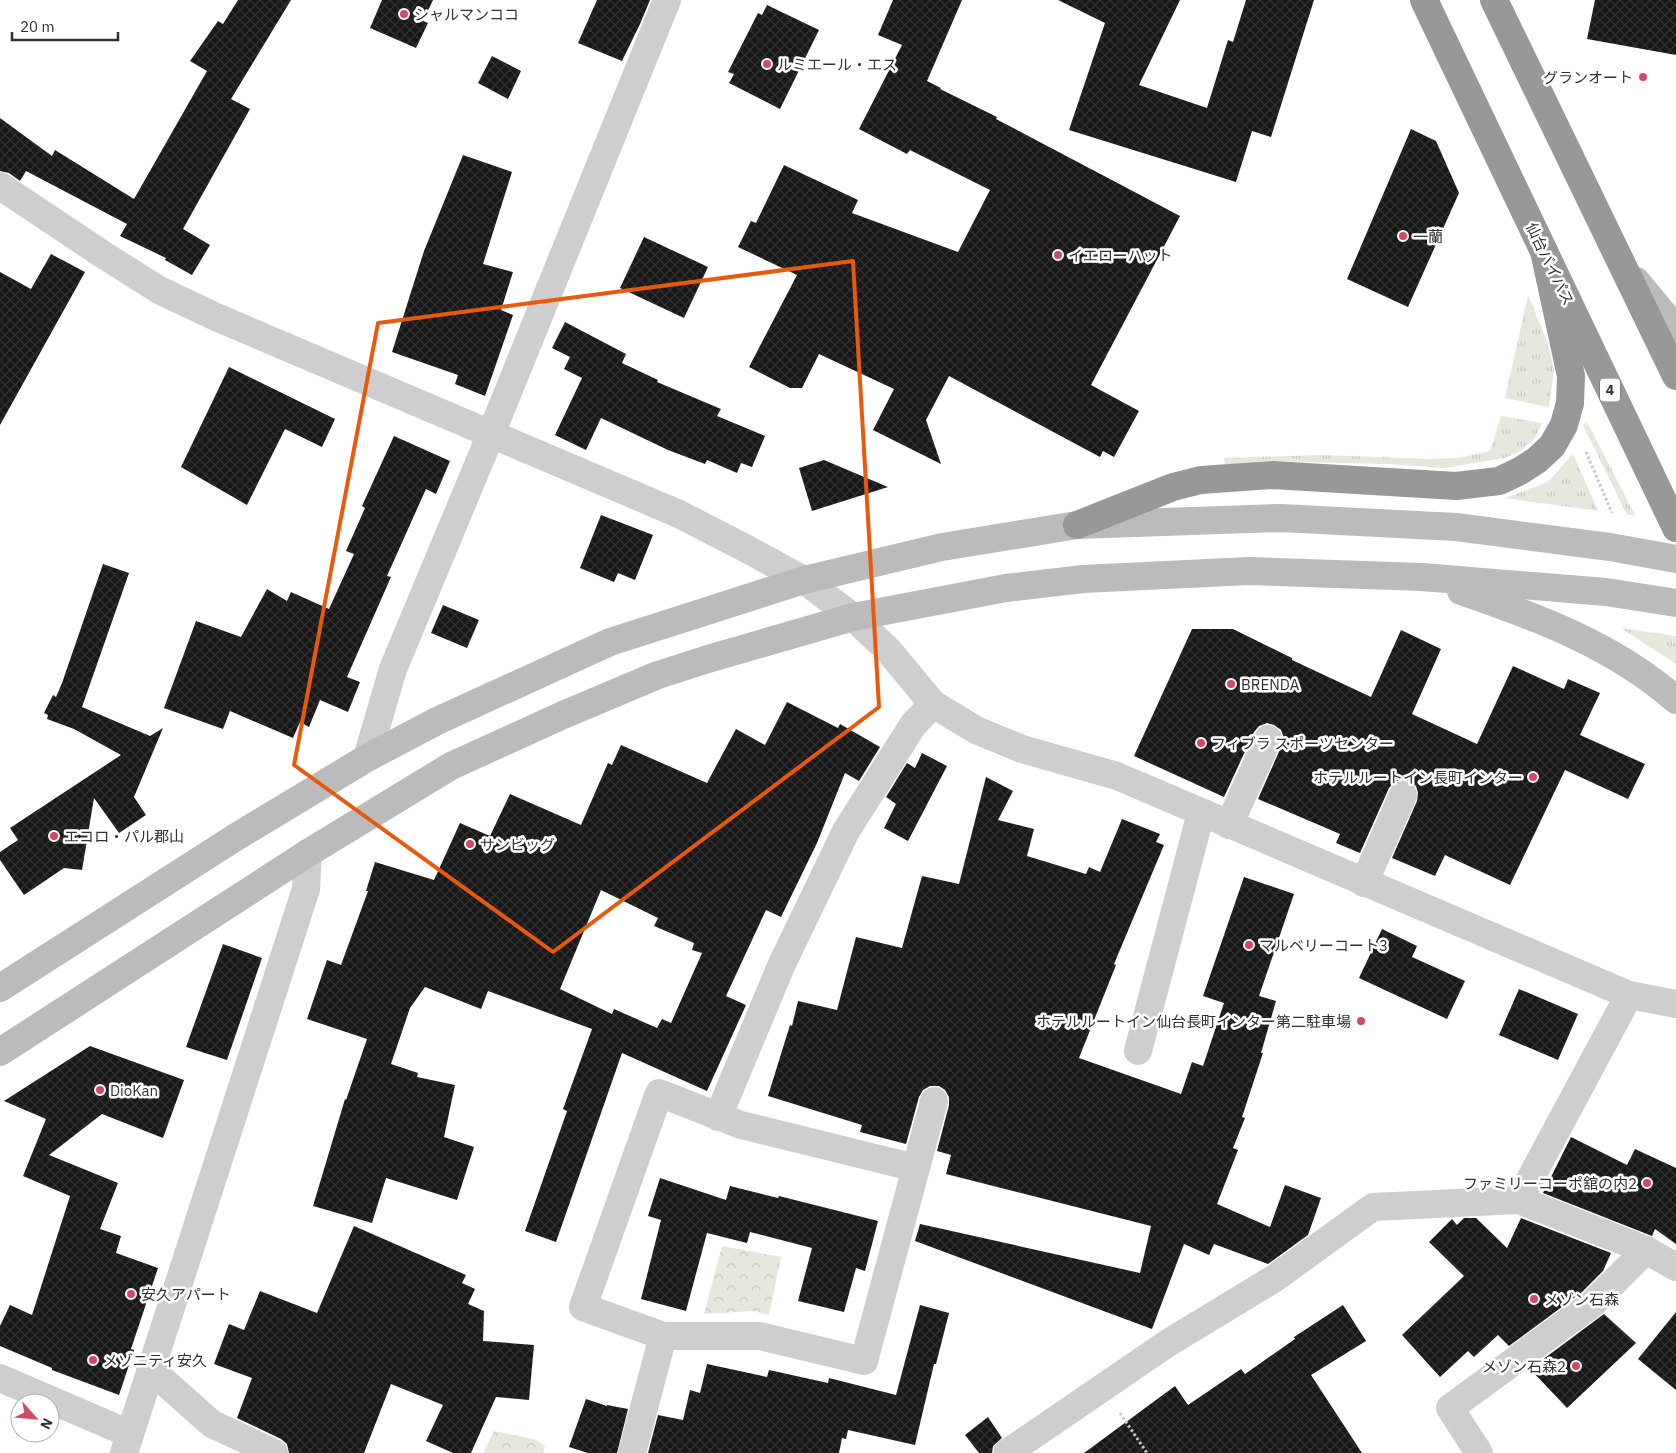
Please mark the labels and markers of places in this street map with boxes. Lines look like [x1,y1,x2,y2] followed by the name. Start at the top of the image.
[414,5,519,24] place label: シャルマンココ
[398,8,410,20] marker: シャルマンココ
[777,55,897,74] place label: ルミエール・エス
[761,58,773,70] marker: ルミエール・エス
[1543,68,1633,87] place label: グランオート
[1637,71,1649,83] marker: グランオート
[1413,227,1443,246] place label: 一蘭
[1397,230,1409,242] marker: 一蘭
[1068,246,1173,265] place label: イエローハット
[1052,249,1064,261] marker: イエローハット
[1241,675,1300,694] place label: BRENDA
[1225,678,1237,690] marker: BRENDA
[1211,734,1394,753] place label: フィブラ スポーツセンター
[1195,737,1207,749] marker: フィブラ スポーツセンター
[1313,768,1523,787] place label: ホテルルートイン長町インター
[1527,771,1539,783] marker: ホテルルートイン長町インター
[64,827,184,846] place label: エコロ・パル郡山
[48,830,60,842] marker: エコロ・パル郡山
[480,835,555,854] place label: サンビッグ
[464,838,476,850] marker: サンビッグ
[1259,936,1388,955] place label: マルベリーコート3
[1243,939,1255,951] marker: マルベリーコート3
[1036,1012,1351,1031] place label: ホテルルートイン仙台長町インター第二駐車場
[1355,1015,1367,1027] marker: ホテルルートイン仙台長町インター第二駐車場
[110,1081,158,1100] place label: DioKan
[94,1084,106,1096] marker: DioKan
[1463,1174,1637,1193] place label: ファミリーコーポ舘の内2
[1641,1177,1653,1189] marker: ファミリーコーポ舘の内2
[141,1285,231,1304] place label: 安久アパート
[125,1288,137,1300] marker: 安久アパート
[1544,1290,1619,1309] place label: メゾン石森
[1528,1293,1540,1305] marker: メゾン石森
[103,1351,207,1370] place label: メゾニティ安久
[87,1354,99,1366] marker: メゾニティ安久
[1482,1357,1566,1376] place label: メゾン石森2
[1570,1360,1582,1372] marker: メゾン石森2

